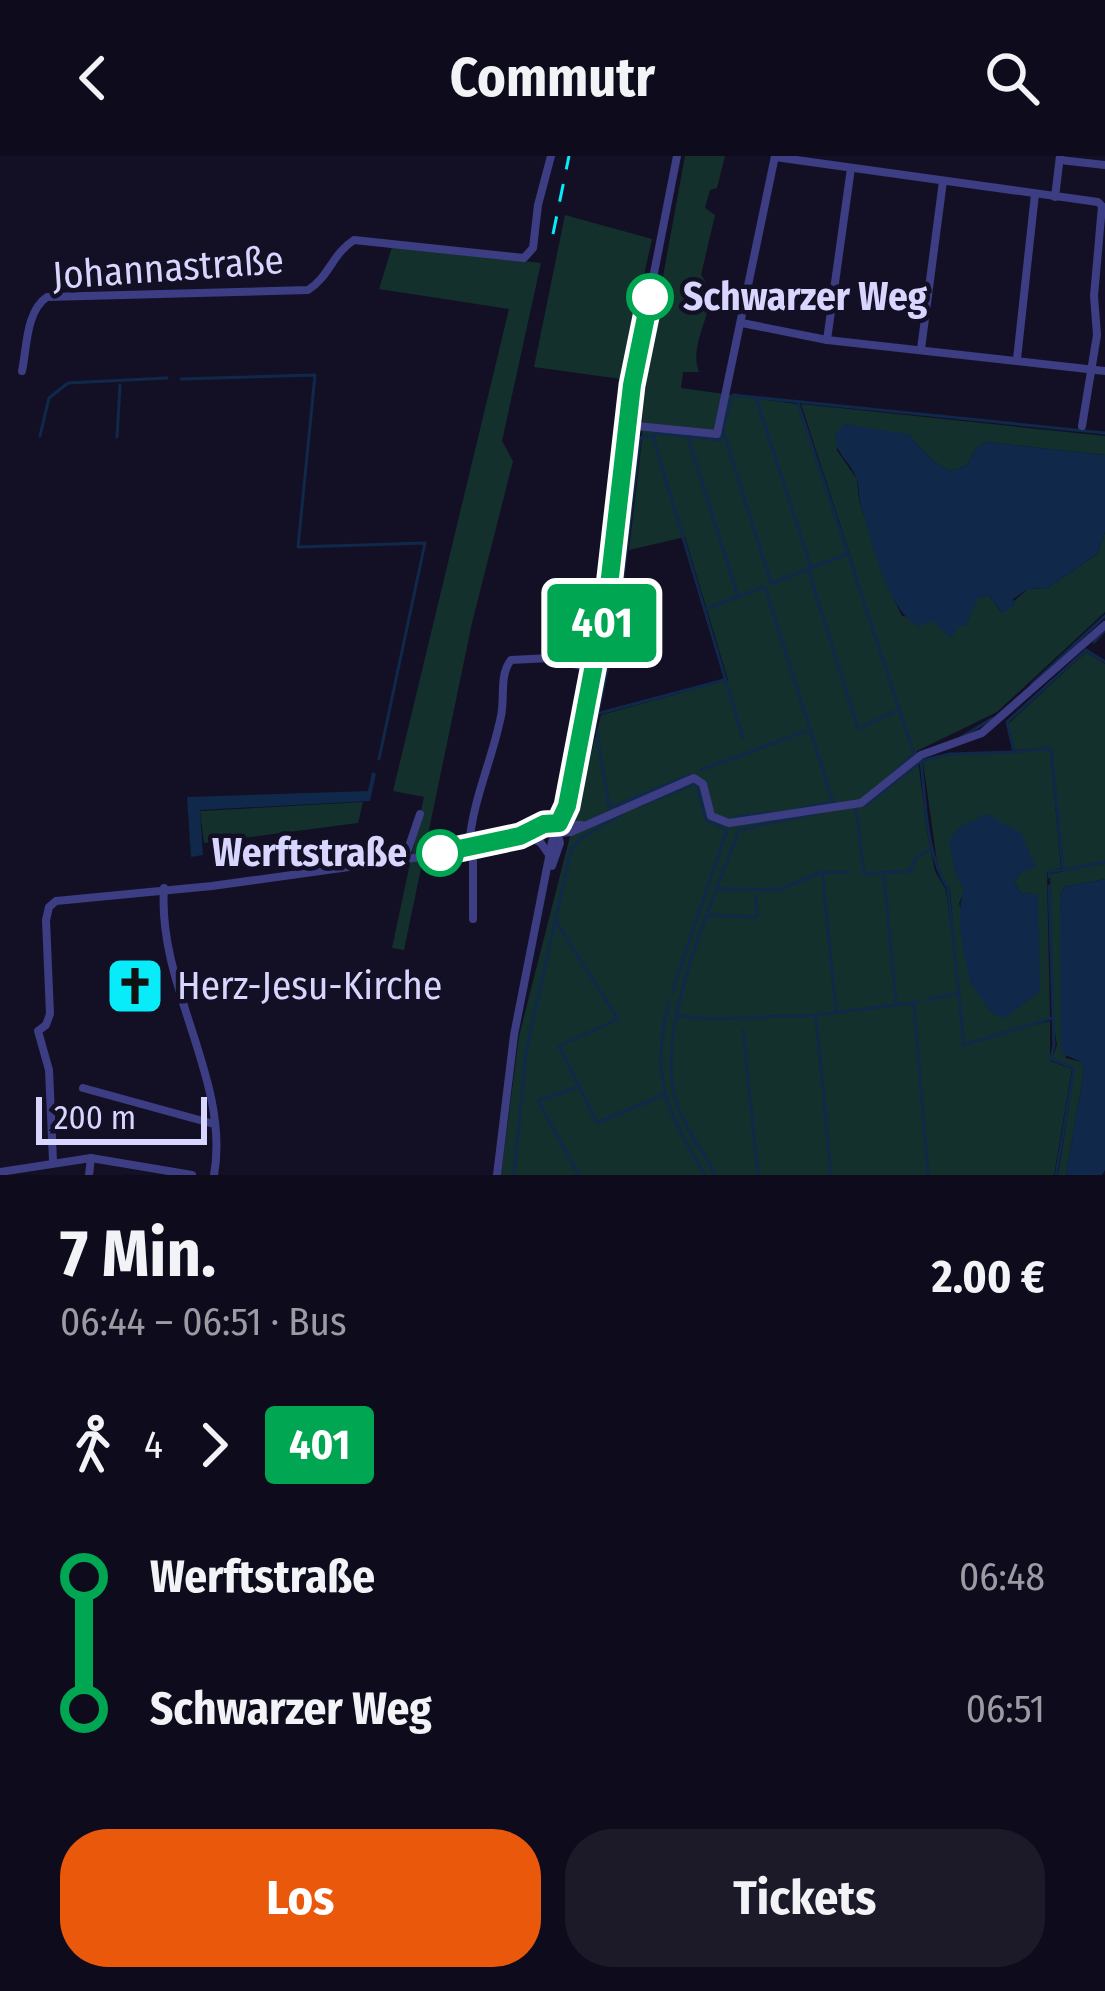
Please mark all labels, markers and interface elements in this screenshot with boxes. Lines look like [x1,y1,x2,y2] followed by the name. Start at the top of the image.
[60,45,126,111] icon: back
[979,45,1045,111] icon: search
[450,46,655,110] text: Commutr
[51,237,285,299] street label: Johannastraße
[683,274,928,320] place label: Schwarzer Weg
[628,275,672,319] marker: Schwarzer Weg
[533,584,671,662] line badge: 401
[571,598,633,648] text: 401
[212,830,407,876] place label: Werftstraße
[418,831,462,875] marker: Werftstraße
[104,955,166,1017] church icon: Herz-Jesu-Kirche
[177,963,442,1009] place label: Herz-Jesu-Kirche
[36,1091,207,1144] scale bar
[54,1098,136,1138] text: 200 m
[60,1214,216,1293] text: 7 Min.
[932,1250,1045,1304] text: 2.00 €
[60,1299,347,1345] text: 06:44 – 06:51 · Bus
[60,1412,126,1478] icon: walk
[181,1412,247,1478] icon: forward
[289,1420,350,1470] text: 401
[144,1422,163,1468] text: 4
[150,1550,375,1604] text: Werftstraße
[959,1554,1045,1600] text: 06:48
[150,1682,432,1736] text: Schwarzer Weg
[966,1686,1045,1732] text: 06:51
[60,1829,541,1967] button: Los
[565,1829,1045,1967] button: Tickets

